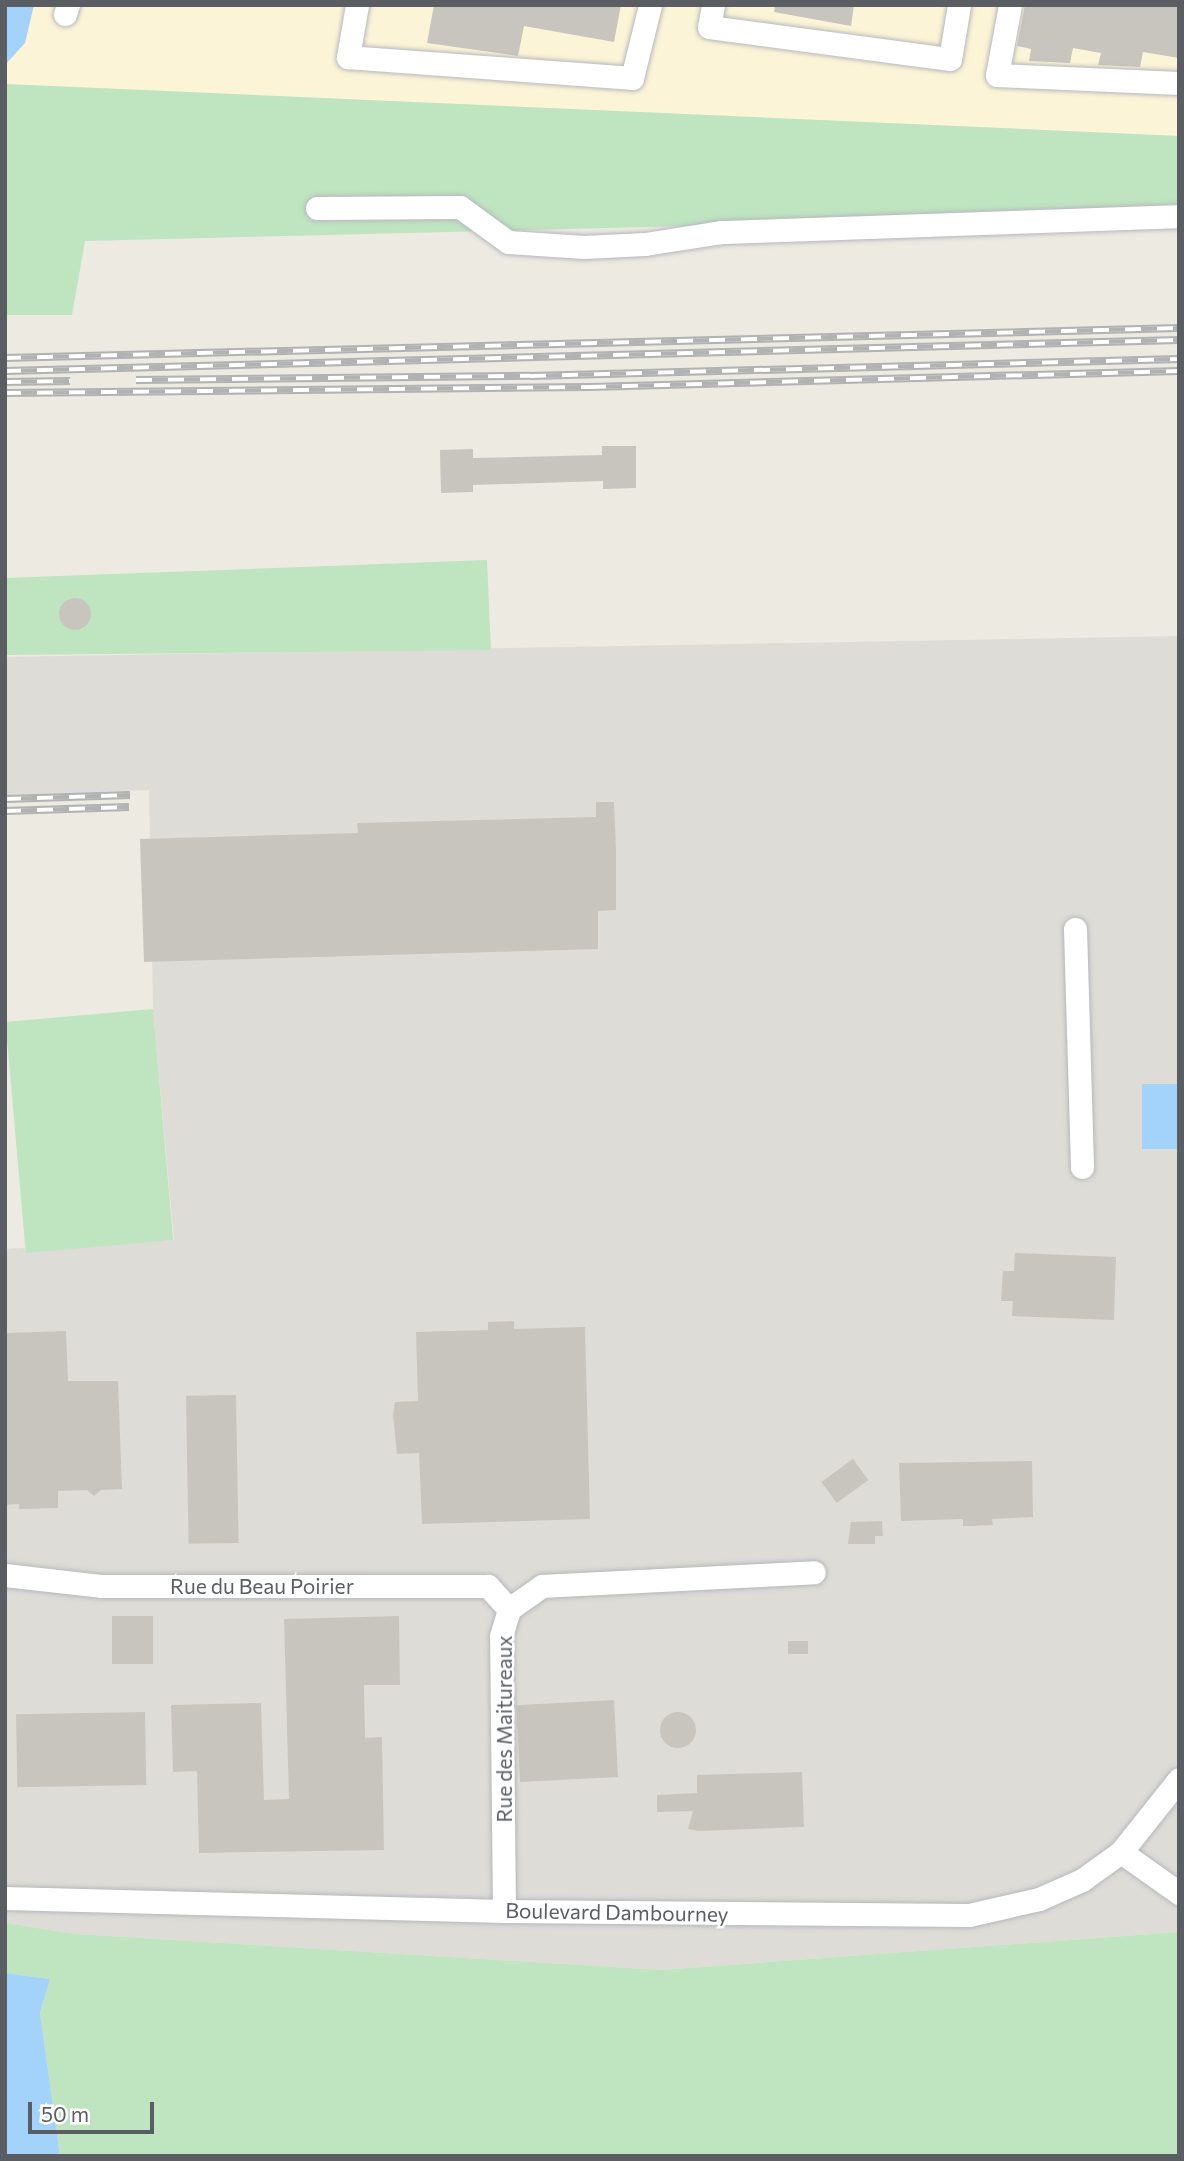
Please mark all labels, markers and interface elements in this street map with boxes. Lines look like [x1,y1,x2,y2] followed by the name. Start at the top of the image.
[170,1573,354,1599] street label: Rue du Beau Poirier
[491,1635,517,1823] street label: Rue des Maitureaux
[505,1897,729,1927] street label: Boulevard Dambourney
[32,2088,158,2132] scale bar
[41,2101,89,2126] text: 50 m

